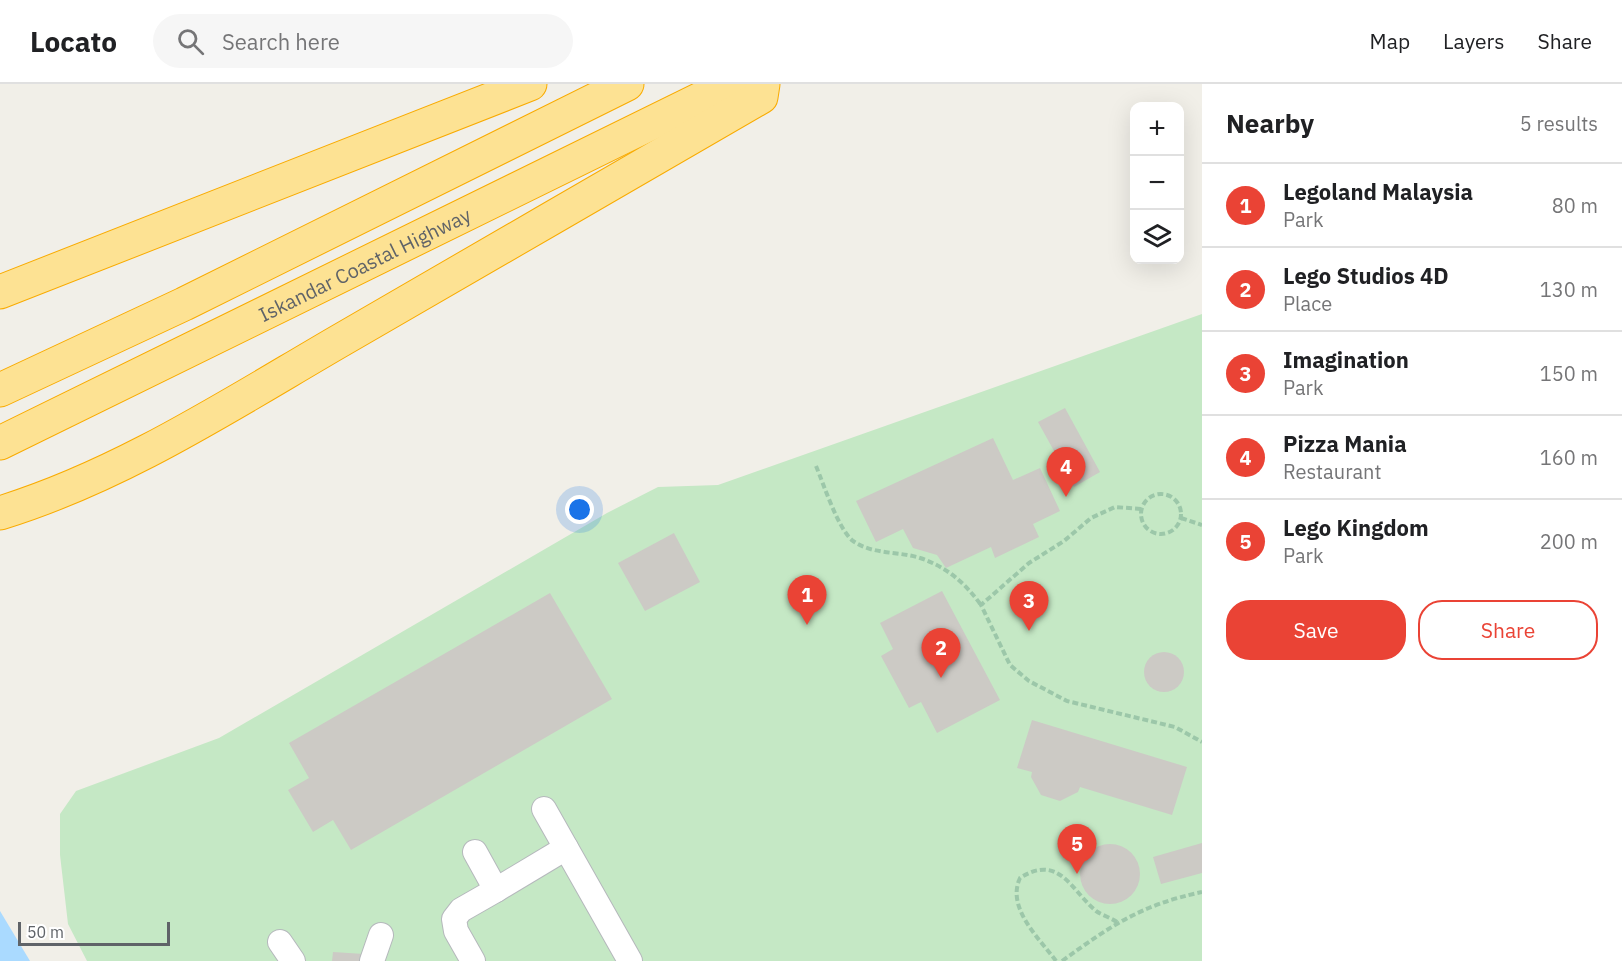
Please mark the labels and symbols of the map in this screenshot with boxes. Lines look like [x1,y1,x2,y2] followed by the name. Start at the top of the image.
[254,201,475,328] street label: Iskandar Coastal Highway
[1046,448,1086,497] pin: 4
[565,495,594,524] your location
[788,576,826,625] pin: 1
[1010,582,1048,631] pin: 3
[922,628,960,678] pin: 2
[1058,824,1096,874] pin: 5
[18,919,170,946] scale bar

